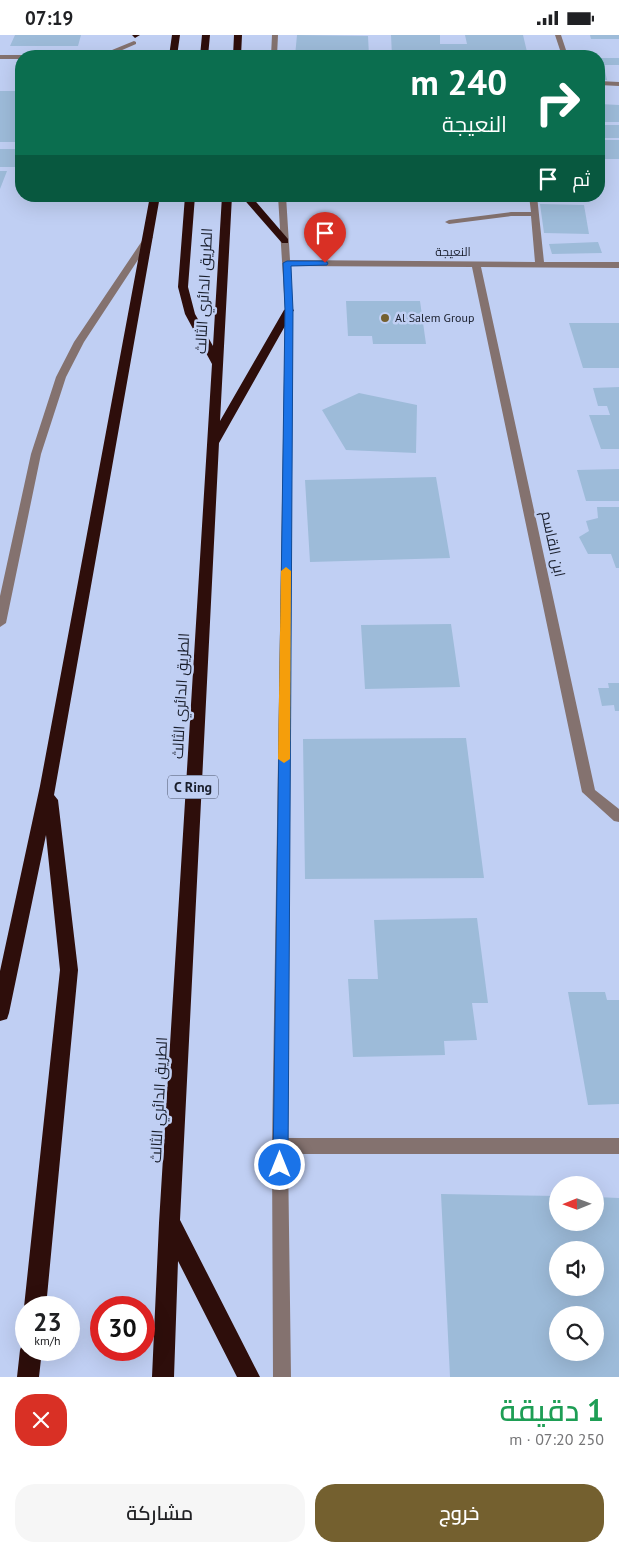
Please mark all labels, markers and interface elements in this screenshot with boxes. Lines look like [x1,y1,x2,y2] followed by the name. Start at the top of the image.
[25,6,73,30] text: 07:19
[410,59,507,105] text: 240 m
[525,70,590,135] icon: right
[442,110,507,138] text: النعيجة
[534,165,562,193] icon: arrive
[572,167,590,191] text: ثم
[304,212,346,263] pin
[311,219,339,247] icon: arrive
[191,228,219,355] street label: الطريق الدائري الثالث
[435,244,471,259] street label: النعيجة
[395,310,474,325] place label: Al Salem Group
[379,312,391,324] marker: Al Salem Group
[536,509,570,579] street label: ابن القاسم
[168,633,196,760] street label: الطريق الدائري الثالث
[168,775,218,799] road number: C Ring
[146,1037,174,1164] street label: الطريق الدائري الثالث
[253,1138,305,1190] position arrow
[549,1176,604,1231] north arrow
[549,1176,604,1361] map controls
[549,1241,604,1296] button: sound
[90,1296,155,1361] speed limit sign: 30
[33,1306,62,1338] text: 23
[549,1306,604,1361] button: search
[34,1333,61,1348] text: km/h
[500,1390,604,1429] text: 1 دقيقة
[15,1394,67,1446] button: close
[509,1429,604,1449] text: 250 m · 07:20
[15,1484,305,1542] button: مشاركة
[315,1484,604,1542] button: خروج

